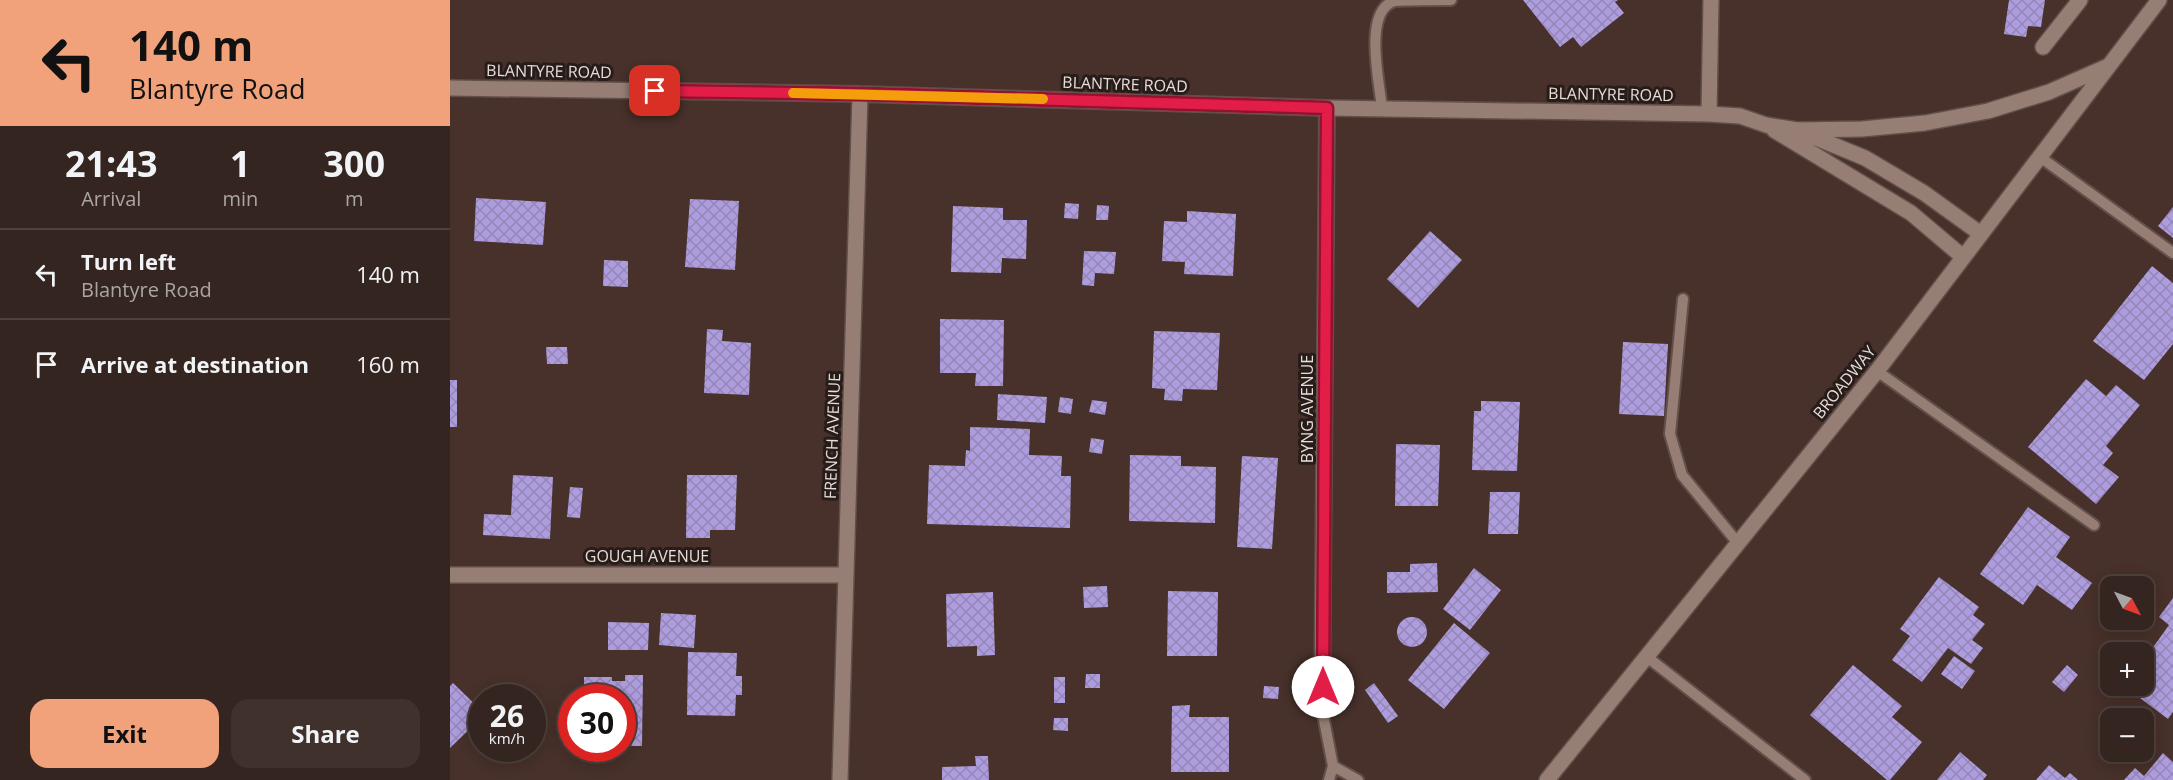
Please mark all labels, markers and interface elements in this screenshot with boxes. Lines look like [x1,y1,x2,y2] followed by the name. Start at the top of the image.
[129,16,253,73] text: 140 m
[30,24,108,102] icon: left
[486,59,612,83] street label: BLANTYRE ROAD
[629,65,680,116] pin
[129,70,306,107] text: Blantyre Road
[1062,71,1188,97] street label: BLANTYRE ROAD
[638,74,671,107] icon: arrive
[1548,82,1674,106] street label: BLANTYRE ROAD
[65,139,158,188] text: 21:43
[230,139,251,188] text: 1
[323,139,385,188] text: 300
[81,185,141,212] text: Arrival
[222,185,258,212] text: min
[345,185,363,212] text: m
[81,246,176,276] text: Turn left
[30,258,63,291] icon: left
[356,259,420,289] text: 140 m
[81,276,212,303] text: Blantyre Road
[1808,341,1880,423] street label: BROADWAY
[30,348,63,381] icon: arrive
[81,349,309,379] text: Arrive at destination
[356,349,420,379] text: 160 m
[1296,355,1318,463] street label: BYNG AVENUE
[819,373,845,499] street label: FRENCH AVENUE
[585,545,709,567] street label: GOUGH AVENUE
[2100,576,2154,630] north arrow
[2100,576,2154,762] map controls
[2100,642,2154,696] button: +
[1291,655,1355,719] position arrow
[558,684,636,762] speed limit sign: 30
[490,695,524,736] text: 26
[30,699,219,768] button: Exit
[231,699,420,768] button: Share
[2100,708,2154,762] button: −
[489,728,525,748] text: km/h

